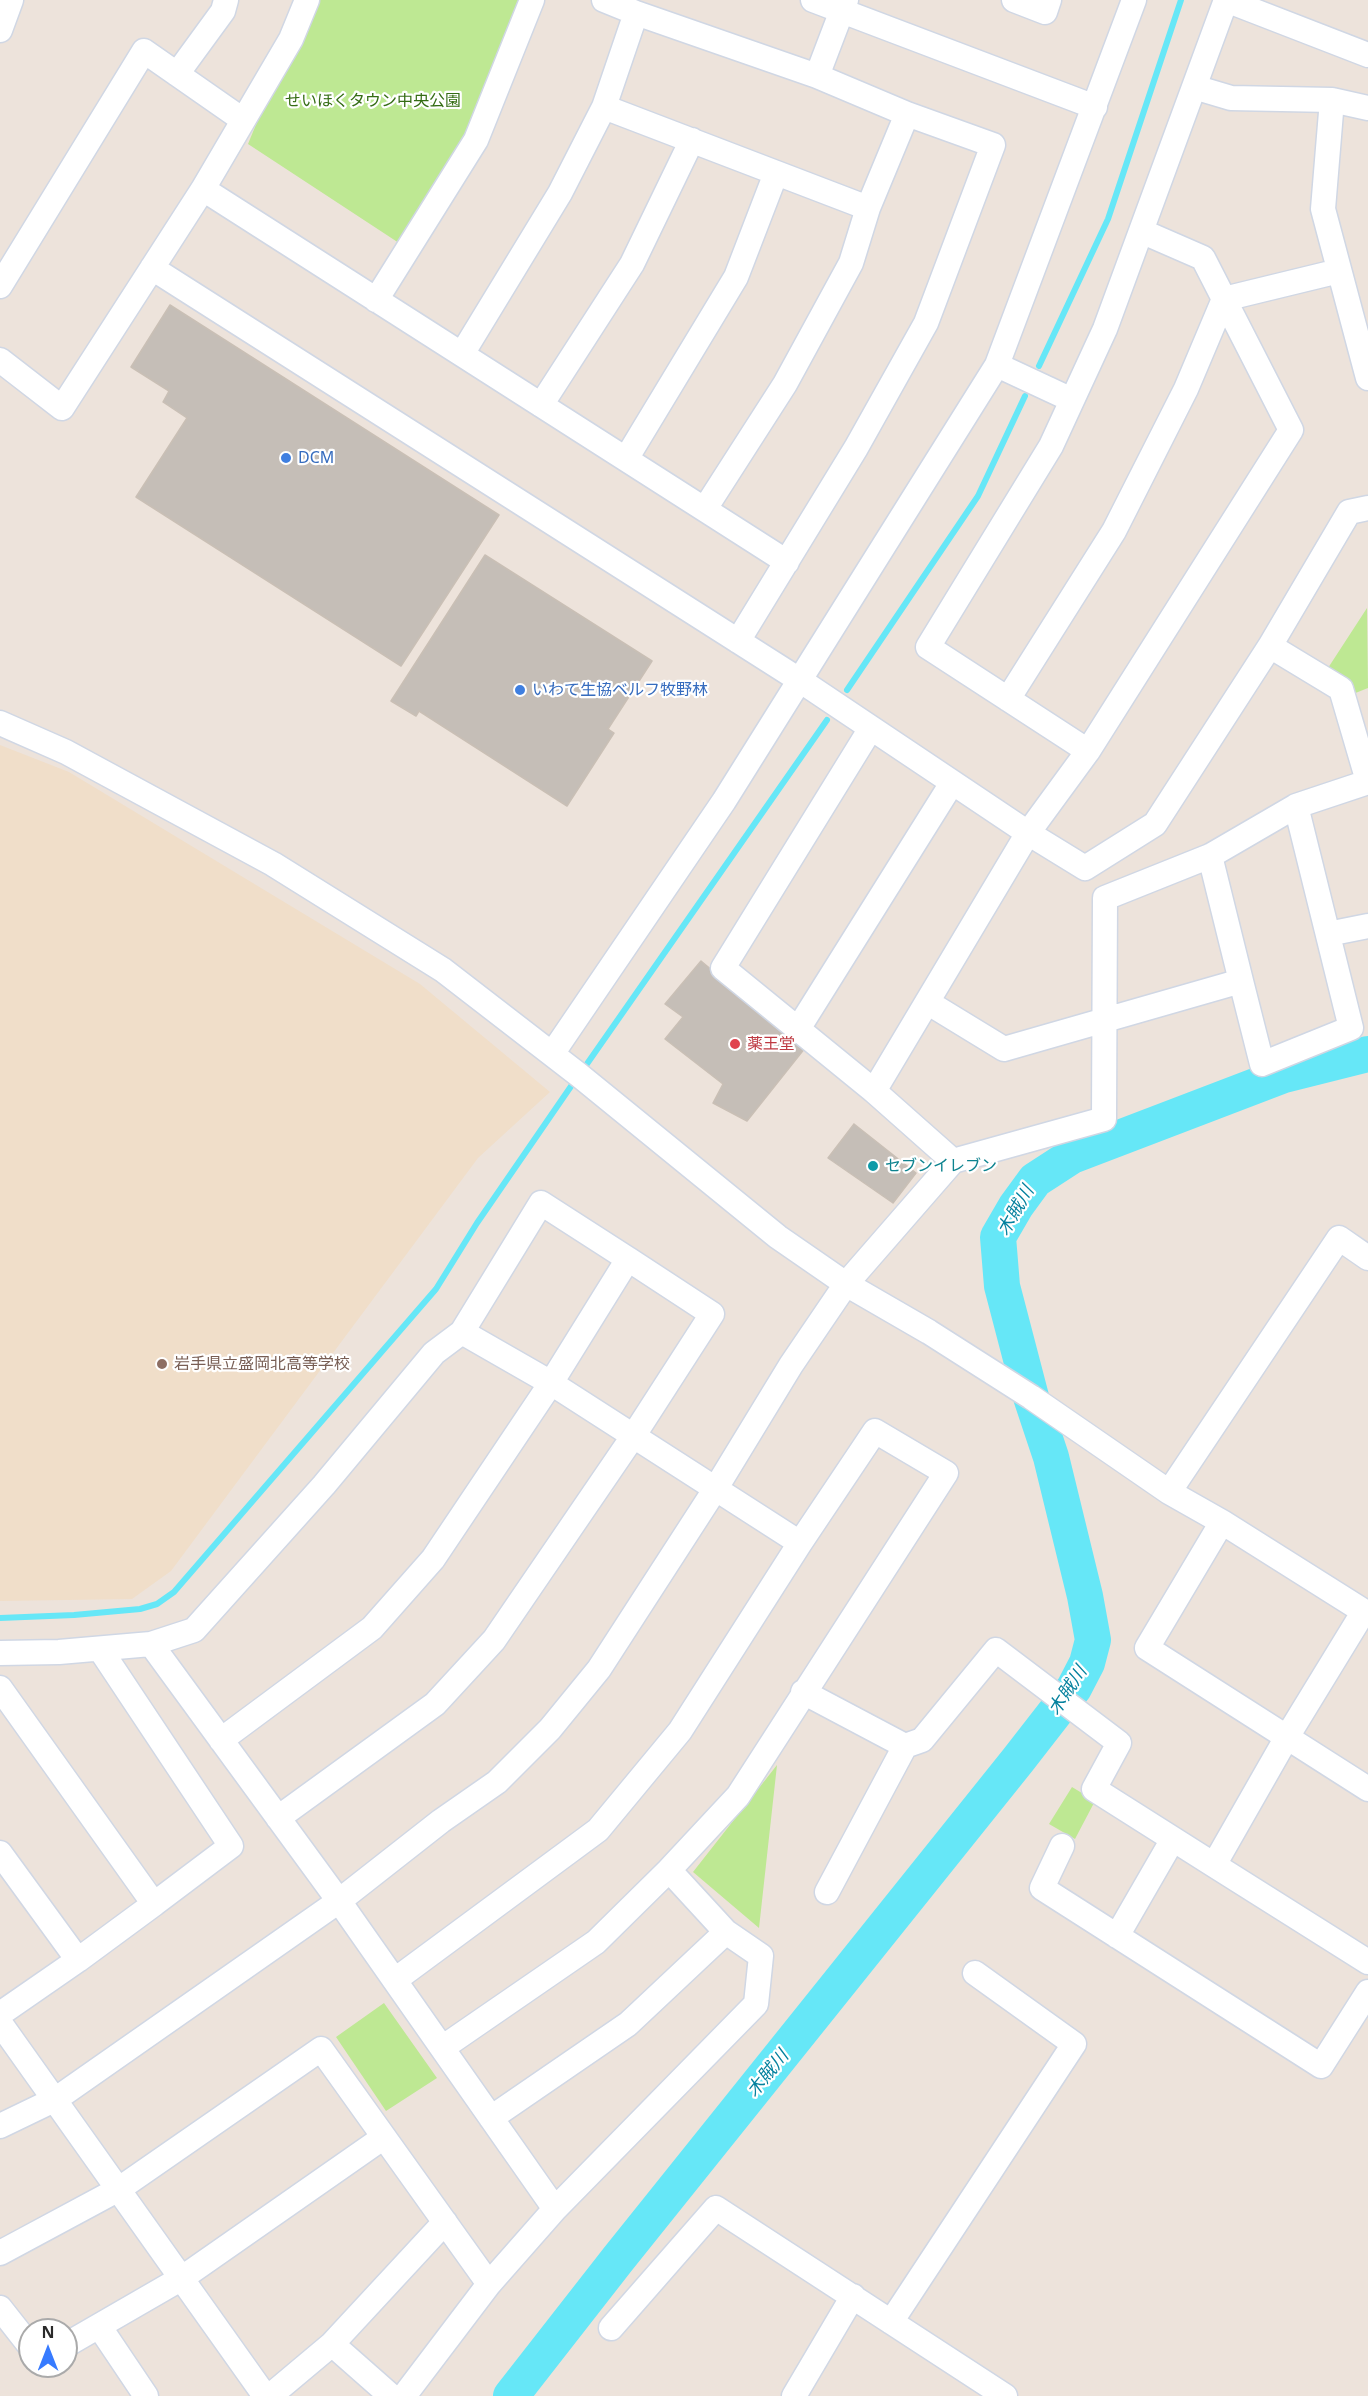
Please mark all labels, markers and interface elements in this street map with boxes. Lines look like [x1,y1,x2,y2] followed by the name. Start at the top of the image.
[285,91,461,111] park label: せいほくタウン中央公園
[298,448,334,468] place label: DCM
[279,451,293,465] marker: DCM
[532,680,708,700] place label: いわて生協ベルフ牧野林
[513,683,527,697] marker: いわて生協ベルフ牧野林
[747,1034,795,1054] place label: 薬王堂
[728,1037,742,1051] marker: 薬王堂
[885,1156,997,1176] place label: セブンイレブン
[866,1159,880,1173] marker: セブンイレブン
[993,1182,1039,1240] water label: 木賊川
[174,1354,350,1374] place label: 岩手県立盛岡北高等学校
[155,1357,169,1371] marker: 岩手県立盛岡北高等学校
[1044,1662,1092,1720] water label: 木賊川
[743,2046,793,2102] water label: 木賊川
[18,2318,78,2378] north arrow
[41,2321,55,2343] text: N

